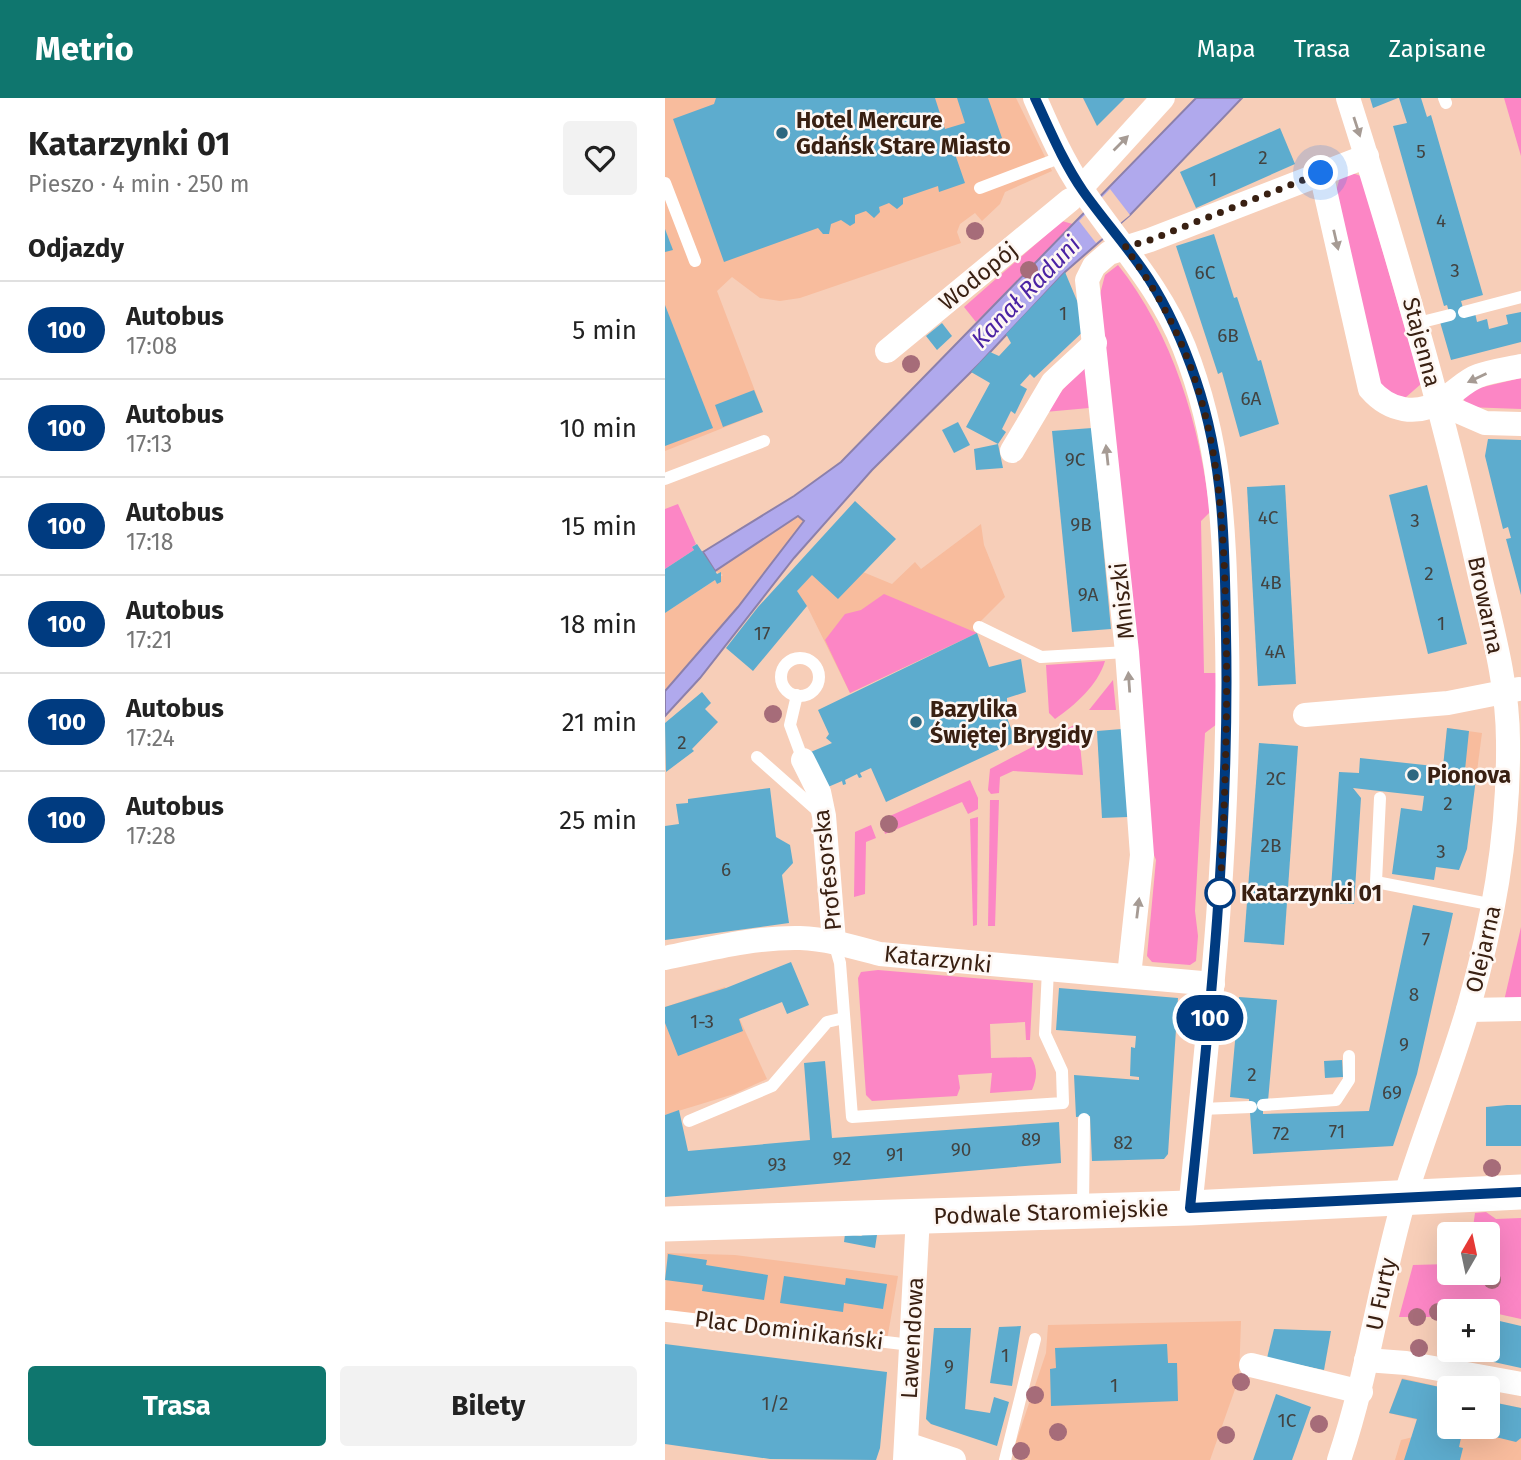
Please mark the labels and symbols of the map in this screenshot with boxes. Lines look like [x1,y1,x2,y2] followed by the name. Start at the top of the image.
[796,106,1011,160] place label: Hotel Mercure Gdańsk Stare Miasto
[1353,117,1363,138] one-way arrow
[774,125,790,141] marker: Hotel Mercure Gdańsk Stare Miasto
[1113,134,1130,151] one-way arrow
[1416,140,1426,163] house number: 5
[1258,146,1268,169] house number: 2
[1303,155,1338,190] your location
[1209,168,1217,191] house number: 1
[1436,209,1446,232] house number: 4
[1331,229,1342,251] one-way arrow
[966,230,1086,354] water label: Kanał Raduni
[933,236,1023,316] street label: Wodopój
[1450,259,1460,282] house number: 3
[1195,261,1216,284] house number: 6C
[1397,294,1447,390] street label: Stajenna
[1059,302,1067,325] house number: 1
[1217,324,1239,347] house number: 6B
[1467,372,1487,384] one-way arrow
[1240,387,1262,410] house number: 6A
[1101,444,1112,466] one-way arrow
[1065,448,1086,471] house number: 9C
[1258,506,1279,529] house number: 4C
[1410,509,1420,532] house number: 3
[1070,513,1092,536] house number: 9B
[1462,554,1510,656] street label: Browarna
[1104,561,1140,641] street label: Mniszki
[1424,562,1434,585] house number: 2
[1260,571,1282,594] house number: 4B
[1078,583,1098,606] house number: 9A
[1437,612,1445,635] house number: 1
[754,622,770,645] house number: 17
[1265,640,1286,663] house number: 4A
[1123,670,1134,692] one-way arrow
[930,695,1094,749] place label: Bazylika Świętej Brygidy
[908,714,924,730] marker: Bazylika Świętej Brygidy
[677,731,687,754] house number: 2
[1427,761,1511,789] place label: Pionova
[1266,767,1286,790] house number: 2C
[1405,767,1421,783] marker: Pionova
[1443,792,1453,815] house number: 2
[807,808,847,932] street label: Profesorska
[1261,834,1281,857] house number: 2B
[1436,840,1446,863] house number: 3
[721,858,731,881] house number: 6
[1205,878,1235,908] marker: Katarzynki 01
[1241,879,1382,907] place label: Katarzynki 01
[1132,897,1143,919] one-way arrow
[1459,903,1507,995] street label: Olejarna
[1422,928,1430,951] house number: 7
[883,939,993,979] street label: Katarzynki
[1409,983,1419,1006] house number: 8
[1170,995,1250,1041] line badge: 100
[690,1010,714,1033] house number: 1-3
[1399,1033,1409,1056] house number: 9
[1247,1063,1257,1086] house number: 2
[1382,1081,1402,1104] house number: 69
[1329,1120,1345,1143] house number: 71
[1272,1122,1290,1145] house number: 72
[1021,1128,1041,1151] house number: 89
[1113,1131,1133,1154] house number: 82
[951,1138,971,1161] house number: 90
[886,1143,904,1166] house number: 91
[833,1147,851,1170] house number: 92
[767,1153,787,1176] house number: 93
[933,1194,1169,1230] street label: Podwale Staromiejskie
[1437,1222,1500,1284] north arrow
[1360,1254,1402,1333] street label: U Furty
[895,1276,929,1400] street label: Lawendowa
[693,1305,885,1355] street label: Plac Dominikański
[1001,1344,1009,1367] house number: 1
[944,1355,954,1378] house number: 9
[1110,1374,1118,1397] house number: 1
[762,1392,788,1415] house number: 1/2
[1278,1409,1297,1432] house number: 1C

